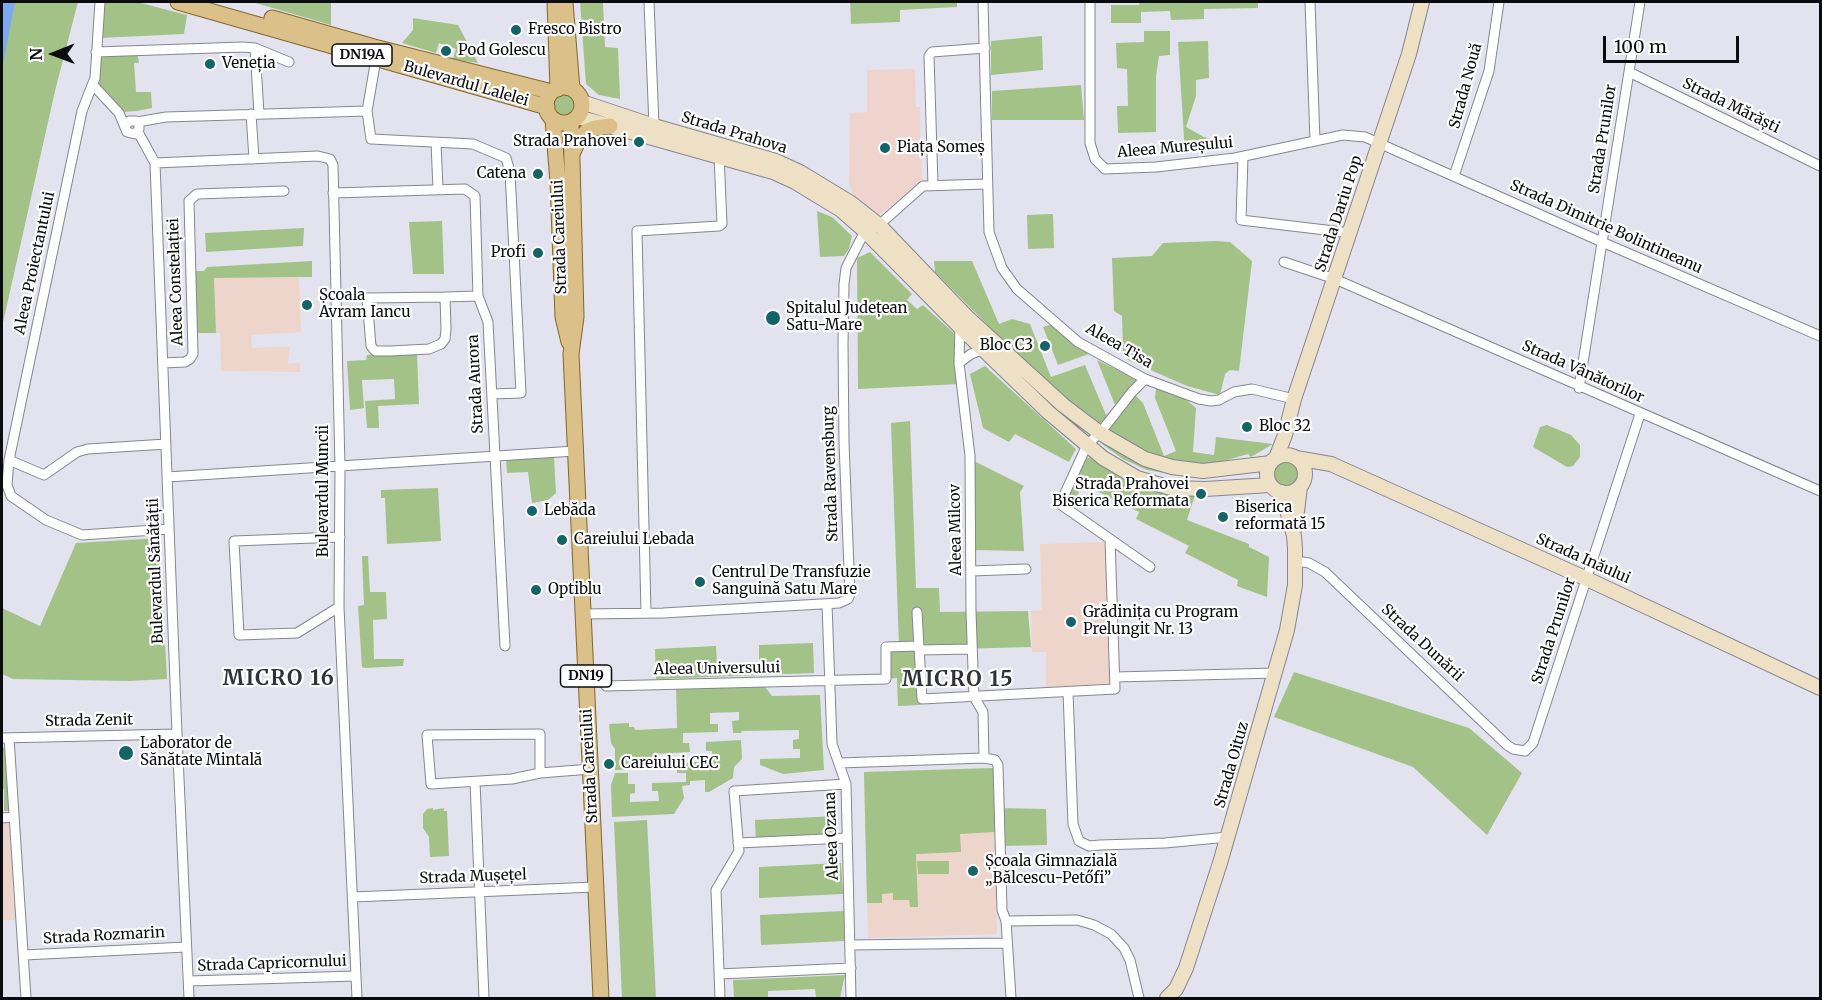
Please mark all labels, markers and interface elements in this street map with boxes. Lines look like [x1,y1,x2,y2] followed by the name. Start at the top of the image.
[528,21,621,39] place label: Fresco Bistro
[509,23,523,37] marker: Fresco Bistro
[24,24,84,84] north arrow
[1606,24,1742,62] scale bar
[1614,35,1667,58] text: 100 m
[1446,41,1486,131] street label: Strada Nouă
[458,42,546,60] place label: Pod Golescu
[332,44,392,66] road number: DN19A
[439,44,453,58] marker: Pod Golescu
[26,48,46,61] text: N
[222,55,276,73] place label: Veneția
[203,57,217,71] marker: Veneția
[402,58,530,110] street label: Bulevardul Lalelei
[1679,75,1783,137] street label: Strada Mărăști
[1585,83,1621,195] street label: Strada Prunilor
[679,108,789,158] street label: Strada Prahova
[513,133,627,151] place label: Strada Prahovei
[1116,134,1234,162] street label: Aleea Mureșului
[632,135,646,149] marker: Strada Prahovei
[897,139,985,157] place label: Piața Someș
[878,141,892,155] marker: Piața Someș
[1312,153,1366,275] street label: Strada Dariu Pop
[477,165,526,183] place label: Catena
[531,167,545,181] marker: Catena
[1507,176,1705,278] street label: Strada Dimitrie Bolintineanu
[549,179,571,295] street label: Strada Careiului
[11,190,59,336] street label: Aleea Proiectantului
[165,218,187,346] street label: Aleea Constelației
[491,244,526,262] place label: Profi
[531,246,545,260] marker: Profi
[319,287,411,322] place label: Școala Avram Iancu
[300,298,314,312] marker: Școala Avram Iancu
[786,300,907,335] place label: Spitalul Județean Satu-Mare
[764,309,782,327] marker: Spitalul Județean Satu-Mare
[1082,320,1156,372] street label: Aleea Tisa
[464,334,488,434] street label: Strada Aurora
[980,337,1033,355] place label: Bloc C3
[1519,337,1647,407] street label: Strada Vânătorilor
[1038,339,1052,353] marker: Bloc C3
[820,406,842,542] street label: Strada Ravensburg
[1259,418,1311,436] place label: Bloc 32
[1240,420,1254,434] marker: Bloc 32
[315,425,333,557] street label: Bulevardul Muncii
[1052,476,1189,511] place label: Strada Prahovei Biserica Reformata
[946,484,966,576] street label: Aleea Milcov
[1194,487,1208,501] marker: Strada Prahovei Biserica Reformata
[144,498,168,644] street label: Bulevardul Sănătății
[1235,499,1326,534] place label: Biserica reformată 15
[544,502,596,520] place label: Lebăda
[525,504,539,518] marker: Lebăda
[1216,510,1230,524] marker: Biserica reformată 15
[1533,530,1633,588] street label: Strada Inăului
[574,531,694,549] place label: Careiului Lebada
[555,533,569,547] marker: Careiului Lebada
[712,564,870,599] place label: Centrul De Transfuzie Sanguină Satu Mare
[693,575,707,589] marker: Centrul De Transfuzie Sanguină Satu Mare
[1528,576,1580,686] street label: Strada Prunilor
[548,581,602,599] place label: Optiblu
[529,583,543,597] marker: Optiblu
[1377,600,1467,686] street label: Strada Dunării
[1083,604,1239,639] place label: Grădinița cu Program Prelungit Nr. 13
[1064,615,1078,629] marker: Grădinița cu Program Prelungit Nr. 13
[654,659,780,679] street label: Aleea Universului
[560,665,612,687] road number: DN19
[223,666,335,692] district label: MICRO 16
[902,667,1014,693] district label: MICRO 15
[578,708,602,824] street label: Strada Careiului
[45,711,133,731] street label: Strada Zenit
[1211,720,1253,810] street label: Strada Oituz
[140,735,262,770] place label: Laborator de Sănătate Mintală
[117,744,135,762] marker: Laborator de Sănătate Mintală
[621,755,719,773] place label: Careiului CEC
[602,757,616,771] marker: Careiului CEC
[821,792,843,880] street label: Aleea Ozana
[985,853,1117,888] place label: Școala Gimnazială „Bălcescu-Petőfi”
[966,864,980,878] marker: Școala Gimnazială „Bălcescu-Petőfi”
[419,866,527,888] street label: Strada Mușețel
[43,924,165,948] street label: Strada Rozmarin
[197,952,347,976] street label: Strada Capricornului

